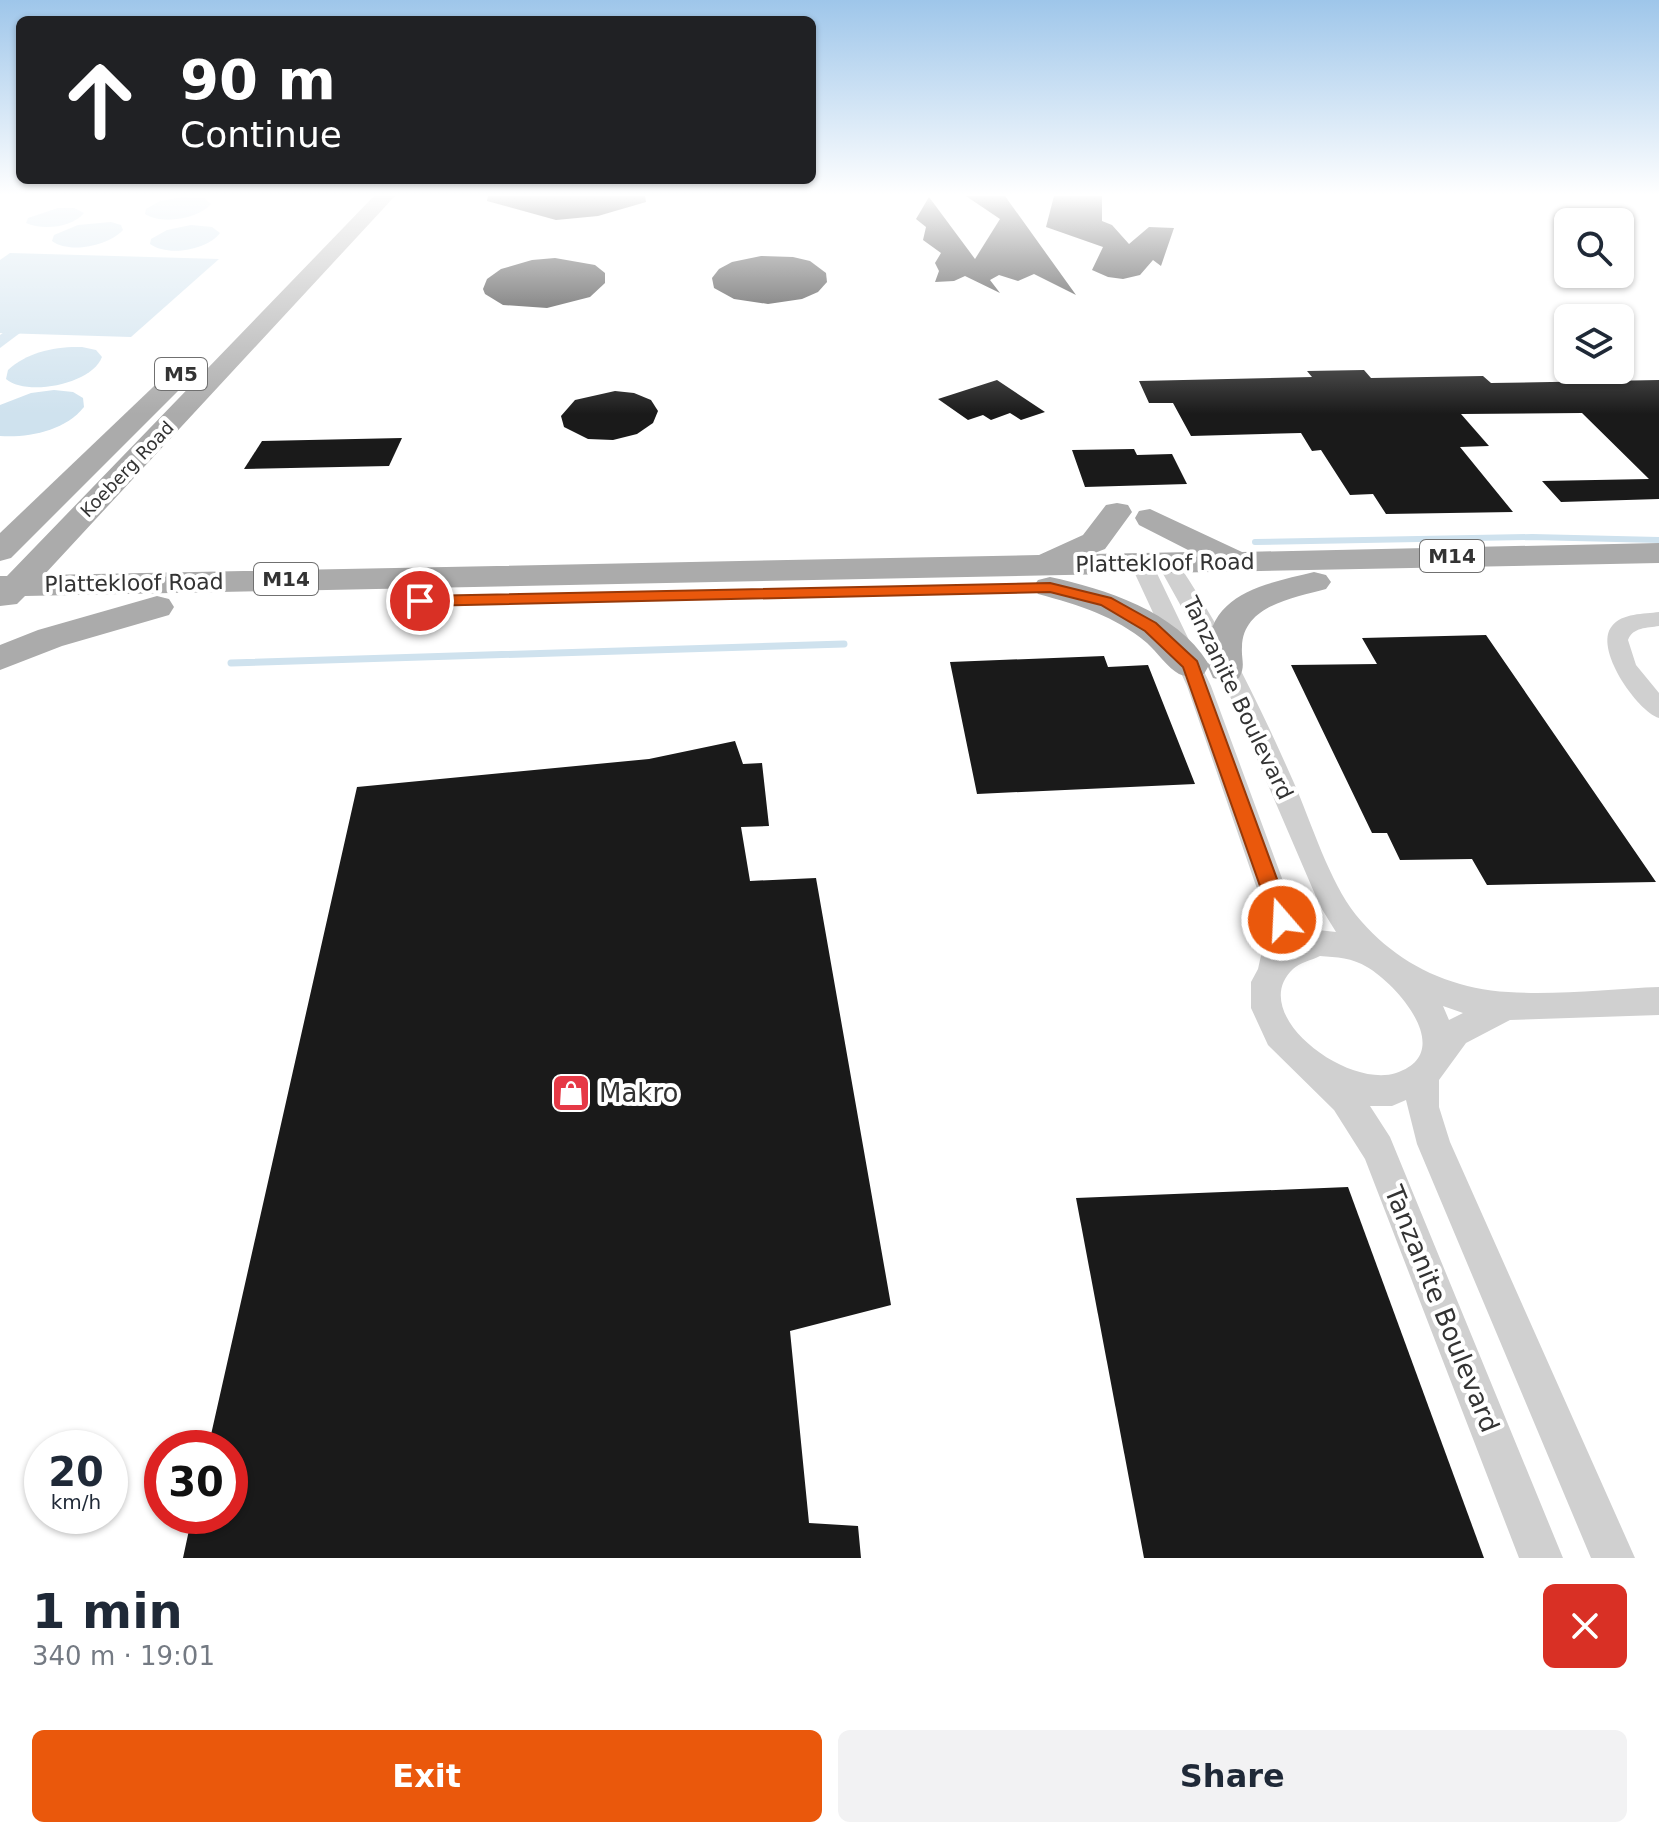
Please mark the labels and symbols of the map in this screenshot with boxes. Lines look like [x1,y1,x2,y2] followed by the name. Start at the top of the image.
[155,358,207,390] road number: M5
[76,417,178,521] street label: Koeberg Road
[1420,540,1484,572] road number: M14
[1075,549,1255,577] street label: Plattekloof Road
[254,563,318,595] road number: M14
[386,567,454,635] pin
[44,569,224,597] street label: Plattekloof Road
[1178,592,1298,804] street label: Tanzanite Boulevard
[1240,878,1324,962] position arrow
[550,1072,592,1114] shop icon: Makro
[599,1078,678,1108] place label: Makro
[1378,1180,1505,1437] street label: Tanzanite Boulevard
[144,1430,248,1534] speed limit sign: 30

